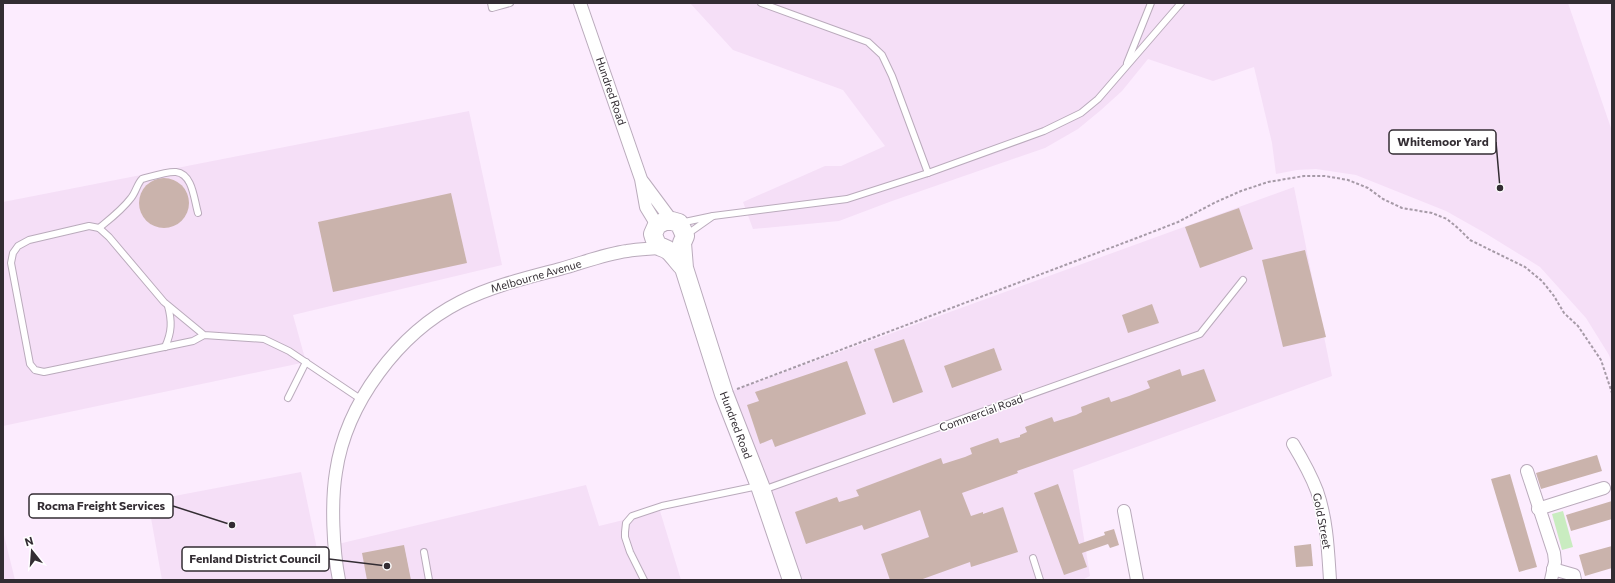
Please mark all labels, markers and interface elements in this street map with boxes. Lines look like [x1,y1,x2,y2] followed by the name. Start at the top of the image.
[594,55,629,127] street label: Hundred Road
[1389,130,1496,154] callout: Whitemoor Yard
[1397,134,1489,148] text: Whitemoor Yard
[489,256,583,295] street label: Melbourne Avenue
[718,389,755,460] street label: Hundred Road
[937,391,1024,434] street label: Commercial Road
[1311,492,1334,551] street label: Gold Street
[29,494,173,518] callout: Rocma Freight Services
[37,498,165,512] text: Rocma Freight Services
[12,531,52,571] north arrow
[23,534,35,548] text: N
[182,547,329,571] callout: Fenland District Council
[189,551,321,565] text: Fenland District Council

